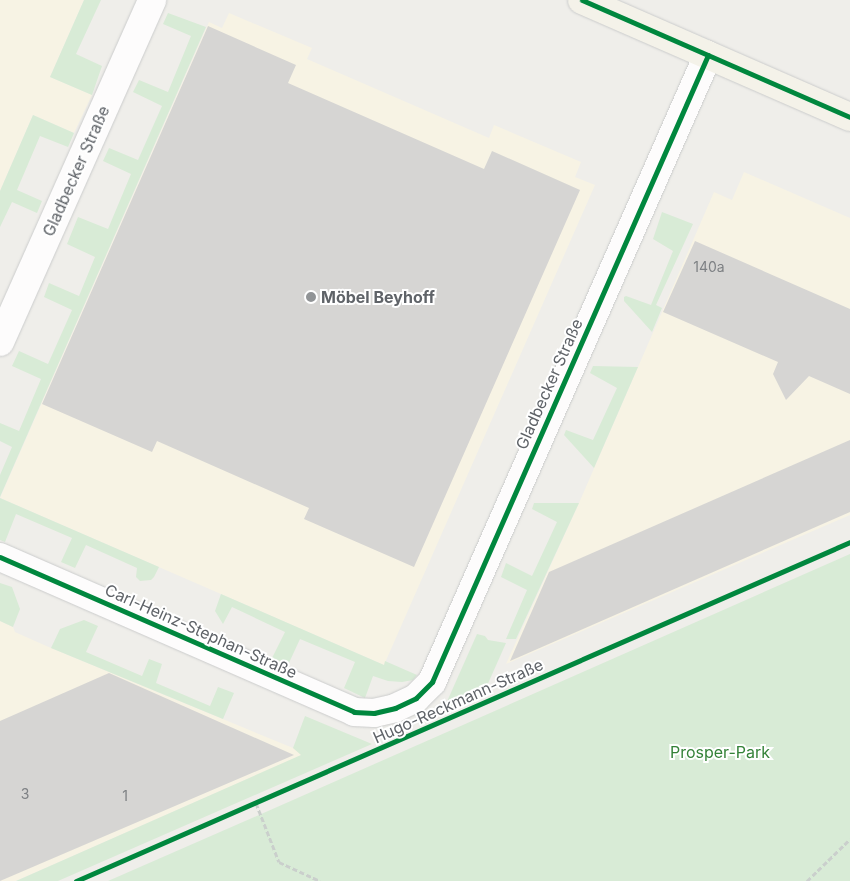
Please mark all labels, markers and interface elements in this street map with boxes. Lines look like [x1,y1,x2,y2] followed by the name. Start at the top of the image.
[39,103,113,239] street label: Gladbecker Straße
[693,259,725,275] house number: 140a
[321,287,435,307] place label: Möbel Beyhoff
[305,291,317,303] marker: Möbel Beyhoff
[512,316,586,452] street label: Gladbecker Straße
[102,580,300,682] street label: Carl-Heinz-Stephan-Straße
[370,655,546,747] street label: Hugo-Reckmann-Straße
[670,742,770,762] park label: Prosper-Park
[21,786,29,802] house number: 3
[122,788,128,804] house number: 1

